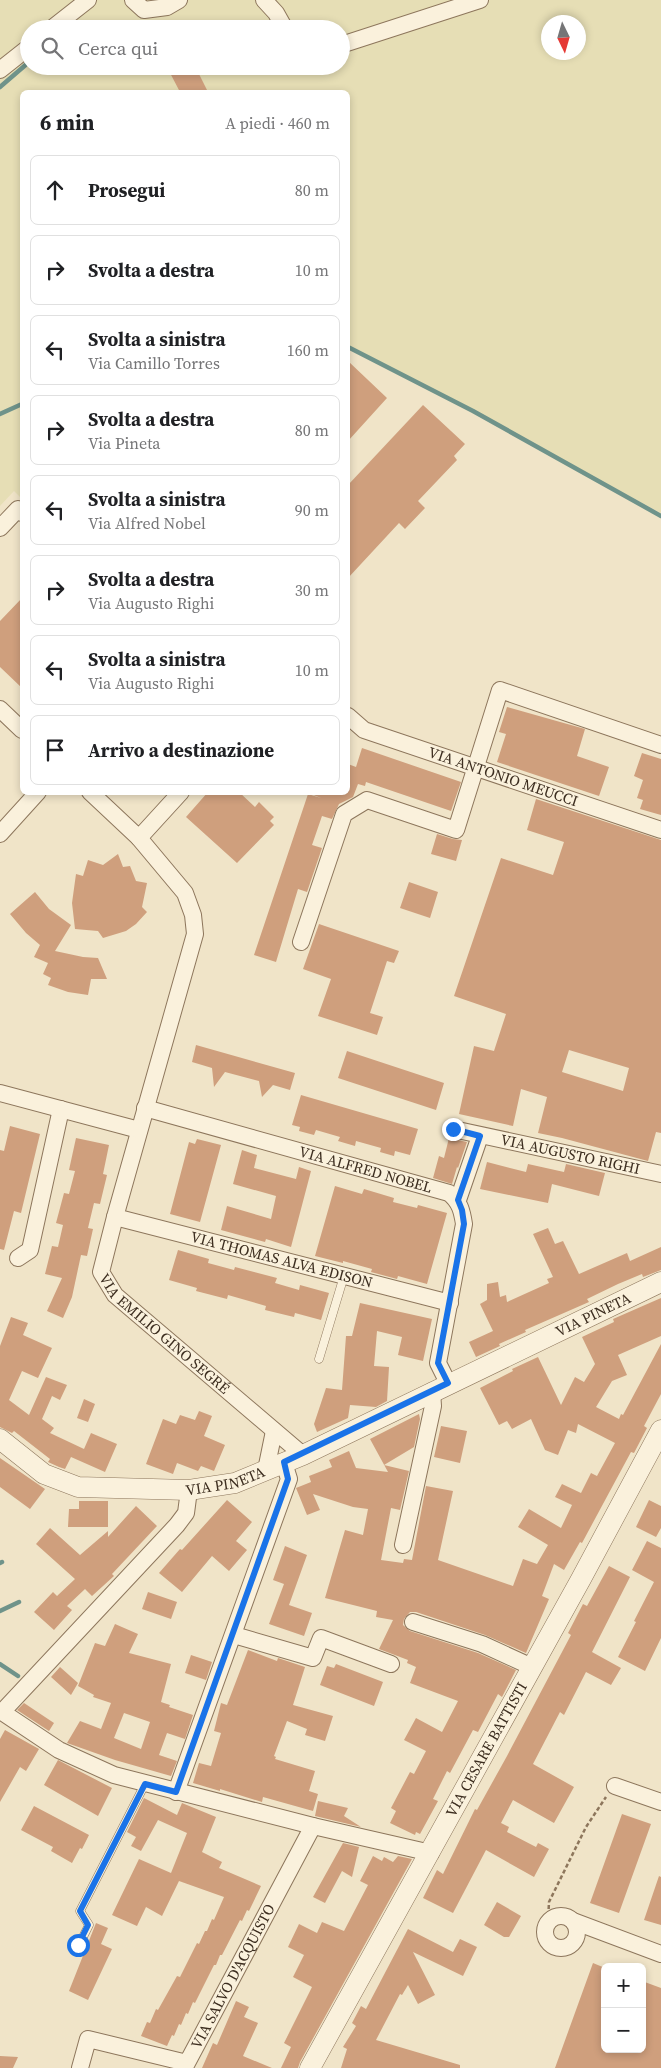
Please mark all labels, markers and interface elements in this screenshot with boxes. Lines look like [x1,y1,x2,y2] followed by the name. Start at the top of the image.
[541,15,586,60] north arrow
[20,20,350,75] search box
[38,34,66,62] icon: search
[78,35,158,61] text: Cerca qui
[40,108,95,137] text: 6 min
[225,112,330,134] text: A piedi · 460 m
[41,176,69,204] icon: ahead
[88,177,165,203] text: Prosegui
[295,179,329,201] text: 80 m
[41,256,69,284] icon: right
[88,257,214,283] text: Svolta a destra
[295,259,329,281] text: 10 m
[88,326,226,352] text: Svolta a sinistra
[41,336,69,364] icon: left
[287,339,329,361] text: 160 m
[88,352,220,374] text: Via Camillo Torres
[88,406,214,432] text: Svolta a destra
[41,416,69,444] icon: right
[295,419,329,441] text: 80 m
[88,432,161,454] text: Via Pineta
[88,486,226,512] text: Svolta a sinistra
[41,496,69,524] icon: left
[295,499,329,521] text: 90 m
[88,512,206,534] text: Via Alfred Nobel
[88,566,214,592] text: Svolta a destra
[41,576,69,604] icon: right
[295,579,329,601] text: 30 m
[88,592,214,614] text: Via Augusto Righi
[88,646,226,672] text: Svolta a sinistra
[41,656,69,684] icon: left
[295,659,329,681] text: 10 m
[88,672,214,694] text: Via Augusto Righi
[41,736,69,764] icon: arrive
[88,737,274,763] text: Arrivo a destinazione
[426,741,581,811] street label: VIA ANTONIO MEUCCI
[442,1118,465,1141] route end
[499,1129,642,1179] street label: VIA AUGUSTO RIGHI
[297,1141,435,1198] street label: VIA ALFRED NOBEL
[189,1226,375,1293] street label: VIA THOMAS ALVA EDISON
[94,1269,235,1398] street label: VIA EMILIO GINO SEGRÉ
[552,1287,634,1341] street label: VIA PINETA
[184,1461,268,1500] street label: VIA PINETA
[440,1678,532,1821] street label: VIA CESARE BATTISTI
[185,1900,280,2052] street label: VIA SALVO D'ACQUISTO
[67,1934,90,1957] route start
[601,1963,646,2053] map controls
[601,1963,646,2008] button: +
[601,2008,646,2053] button: −

